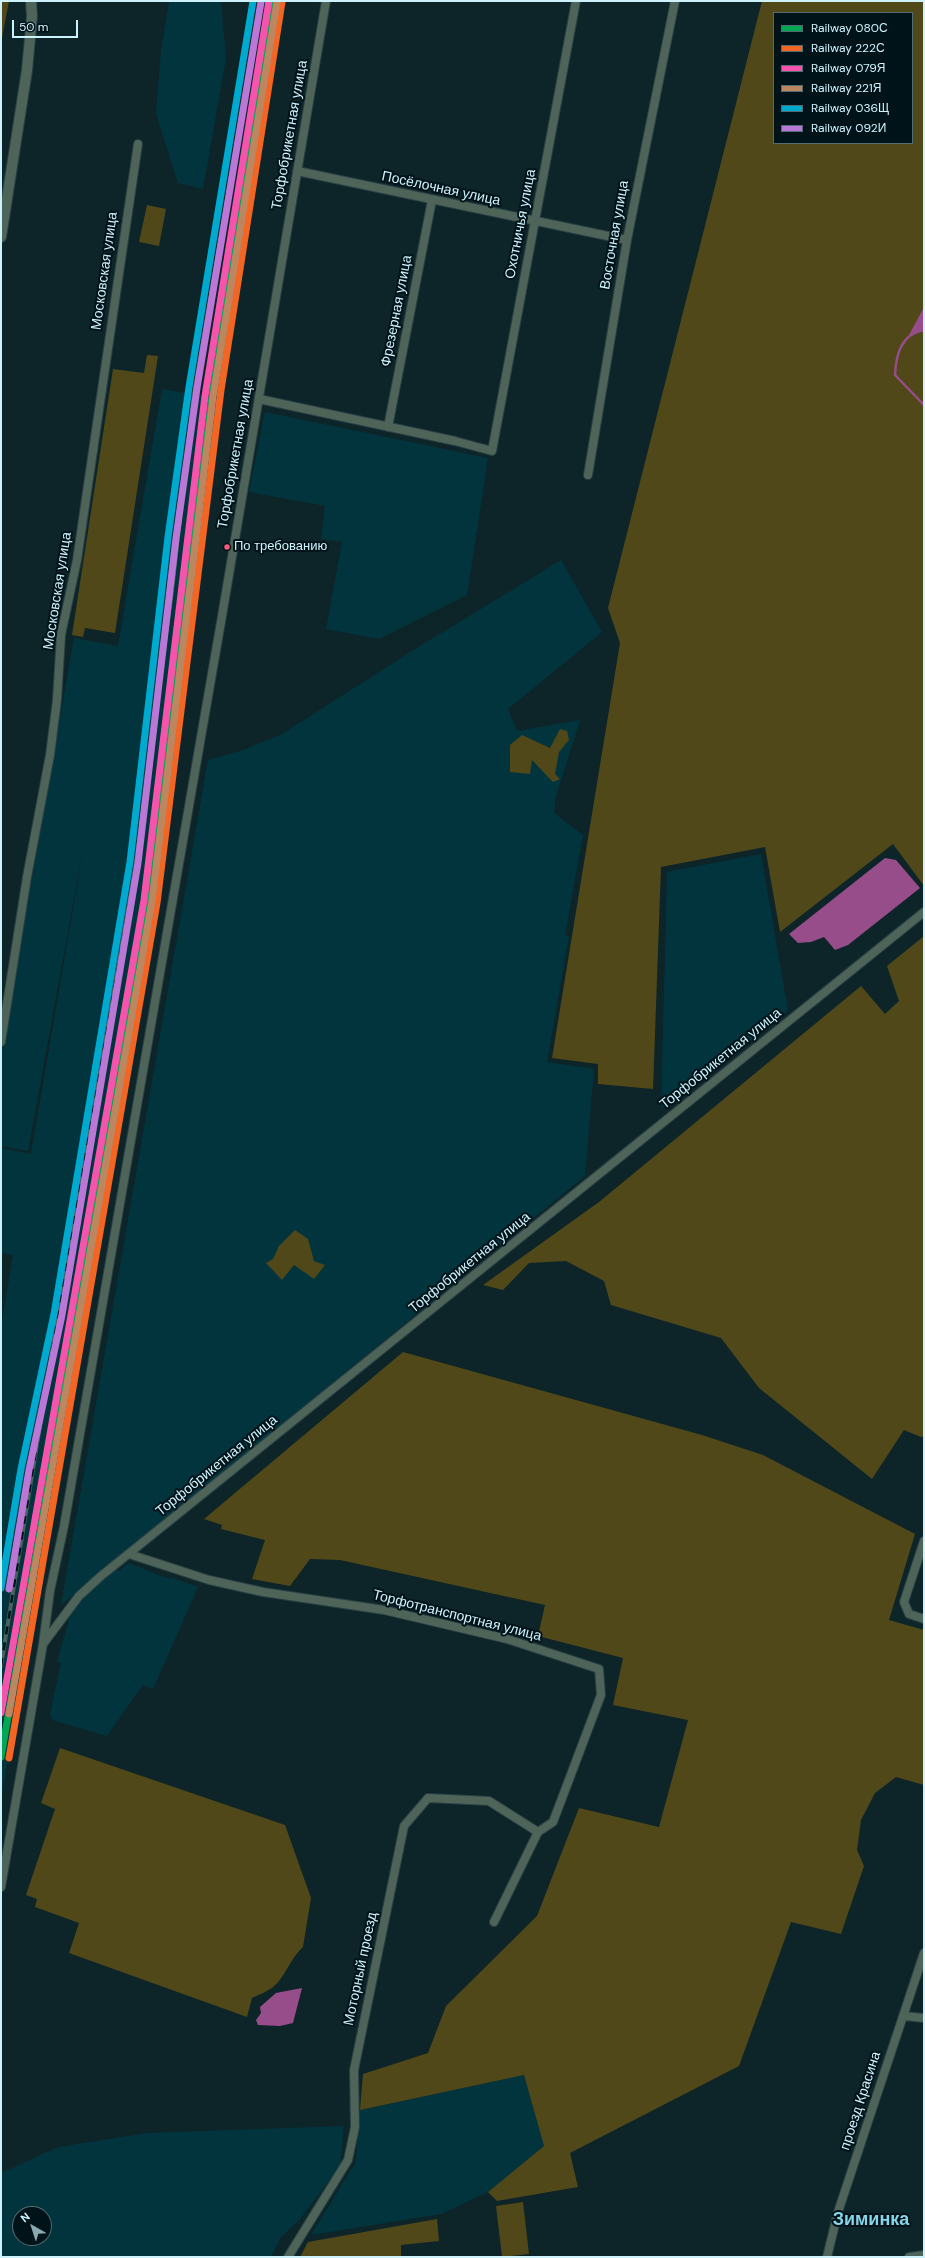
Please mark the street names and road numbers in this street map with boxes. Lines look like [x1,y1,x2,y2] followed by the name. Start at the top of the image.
[269,59,311,211] street label: Торфобрикетная улица
[380,168,502,210] street label: Посёлочная улица
[502,168,540,280] street label: Охотничья улица
[597,179,633,291] street label: Восточная улица
[88,211,122,331] street label: Московская улица
[378,254,416,368] street label: Фрезерная улица
[215,378,257,530] street label: Торфобрикетная улица
[40,531,76,651] street label: Московская улица
[657,1005,785,1113] street label: Торфобрикетная улица
[406,1209,534,1317] street label: Торфобрикетная улица
[153,1412,281,1520] street label: Торфобрикетная улица
[371,1587,543,1645] street label: Торфотранспортная улица
[341,1911,381,2027] street label: Моторный проезд
[837,2050,885,2152] street label: проезд Красина

